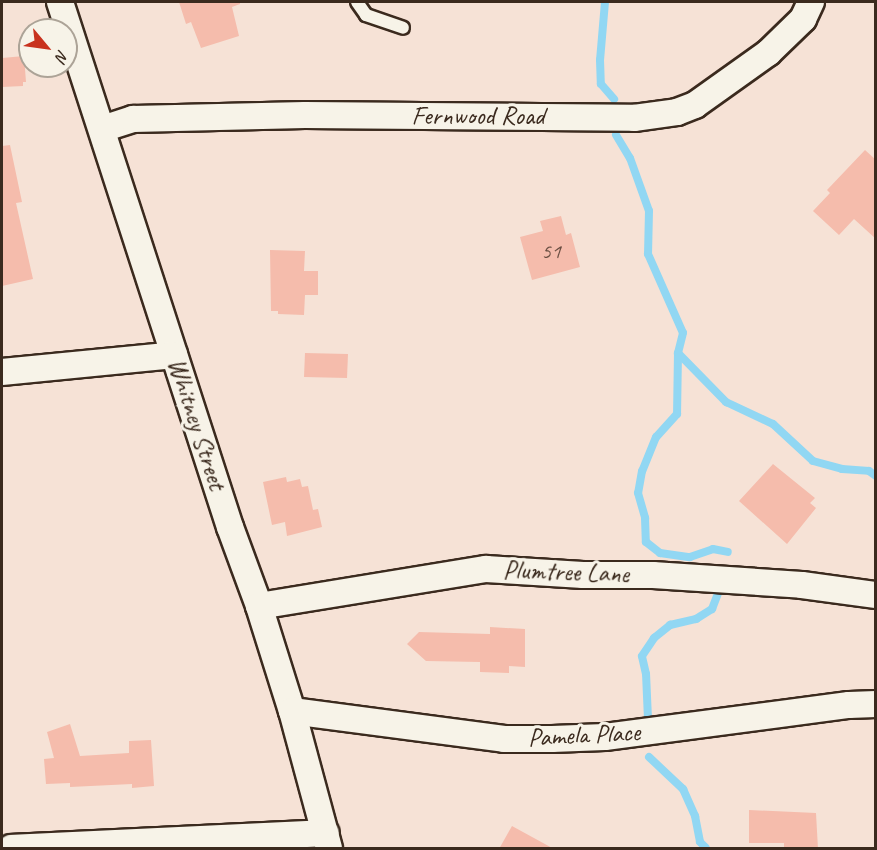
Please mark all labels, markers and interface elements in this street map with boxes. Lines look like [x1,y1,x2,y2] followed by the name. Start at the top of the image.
[18,18,78,78] north arrow
[51,47,73,65] text: N
[412,100,544,132] street label: Fernwood Road
[541,239,561,265] house number: 51
[161,354,233,494] street label: Whitney Street
[502,554,630,590] street label: Plumtree Lane
[527,716,641,754] street label: Pamela Place

